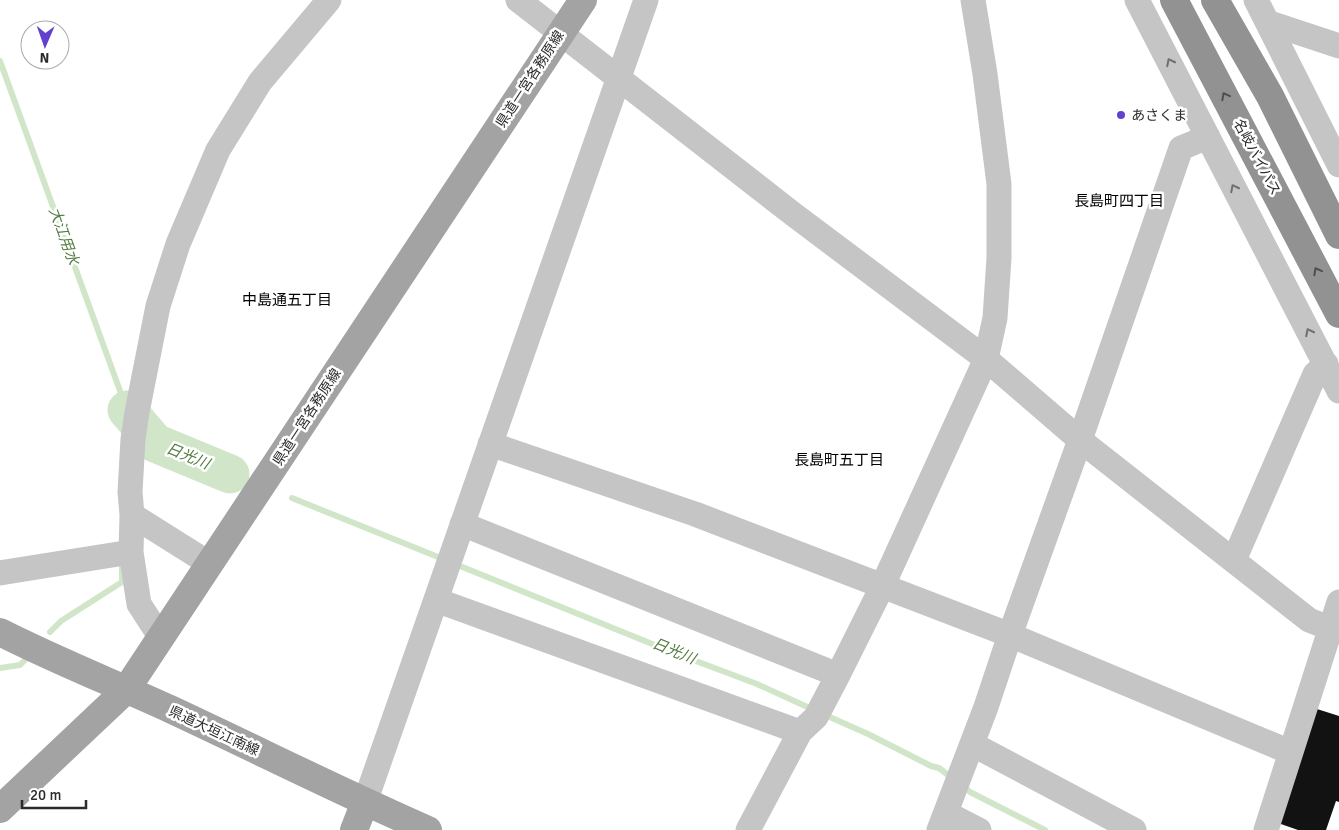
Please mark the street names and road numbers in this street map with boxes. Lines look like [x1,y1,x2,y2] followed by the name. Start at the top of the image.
[492,27,568,131] street label: 県道一宮各務原線
[1230,116,1284,198] street label: 名岐バイパス
[269,365,345,469] street label: 県道一宮各務原線
[166,703,262,759] street label: 県道大垣江南線

